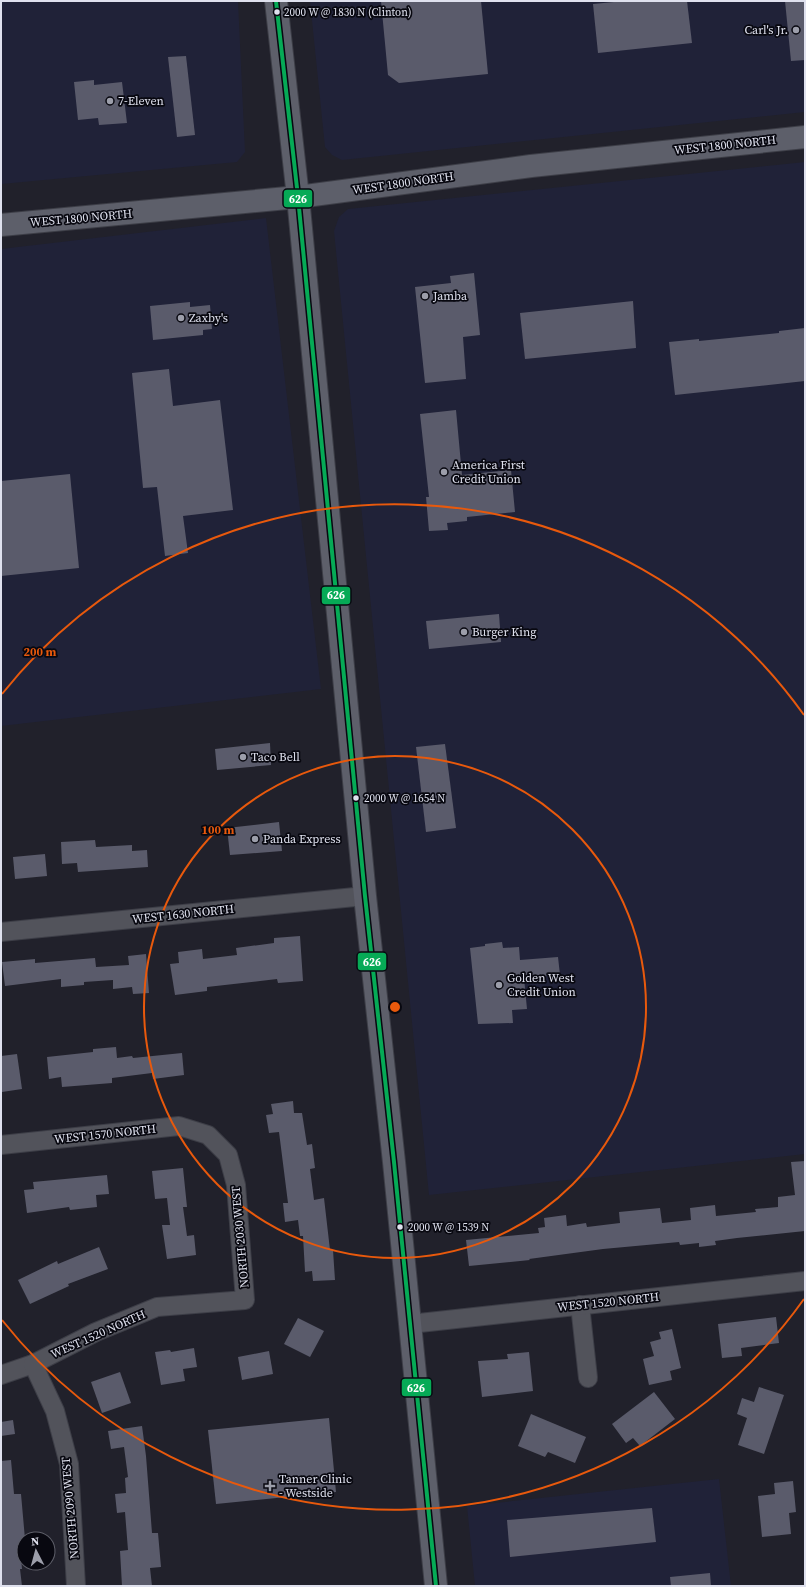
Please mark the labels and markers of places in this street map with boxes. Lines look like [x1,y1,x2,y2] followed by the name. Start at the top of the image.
[284,5,411,20] place label: 2000 W @ 1830 N (Clinton)
[272,7,282,17] marker: 2000 W @ 1830 N (Clinton)
[745,22,788,38] place label: Carl's Jr.
[791,25,801,35] marker: Carl's Jr.
[118,93,164,109] place label: 7-Eleven
[105,96,115,106] marker: 7-Eleven
[432,288,468,304] place label: Jamba
[420,291,430,301] marker: Jamba
[189,310,228,326] place label: Zaxby's
[176,313,186,323] marker: Zaxby's
[452,457,525,487] place label: America First Credit Union
[439,467,449,477] marker: America First Credit Union
[472,624,536,640] place label: Burger King
[459,627,469,637] marker: Burger King
[251,749,300,765] place label: Taco Bell
[238,752,248,762] marker: Taco Bell
[364,791,445,806] place label: 2000 W @ 1654 N
[351,793,361,803] marker: 2000 W @ 1654 N
[263,831,341,847] place label: Panda Express
[250,834,260,844] marker: Panda Express
[507,970,576,1000] place label: Golden West Credit Union
[494,980,504,990] marker: Golden West Credit Union
[388,1000,402,1014] centre of rings
[408,1220,489,1235] place label: 2000 W @ 1539 N
[395,1222,405,1232] marker: 2000 W @ 1539 N
[279,1471,352,1501] place label: Tanner Clinic - Westside
[264,1480,276,1492] marker: Tanner Clinic - Westside

